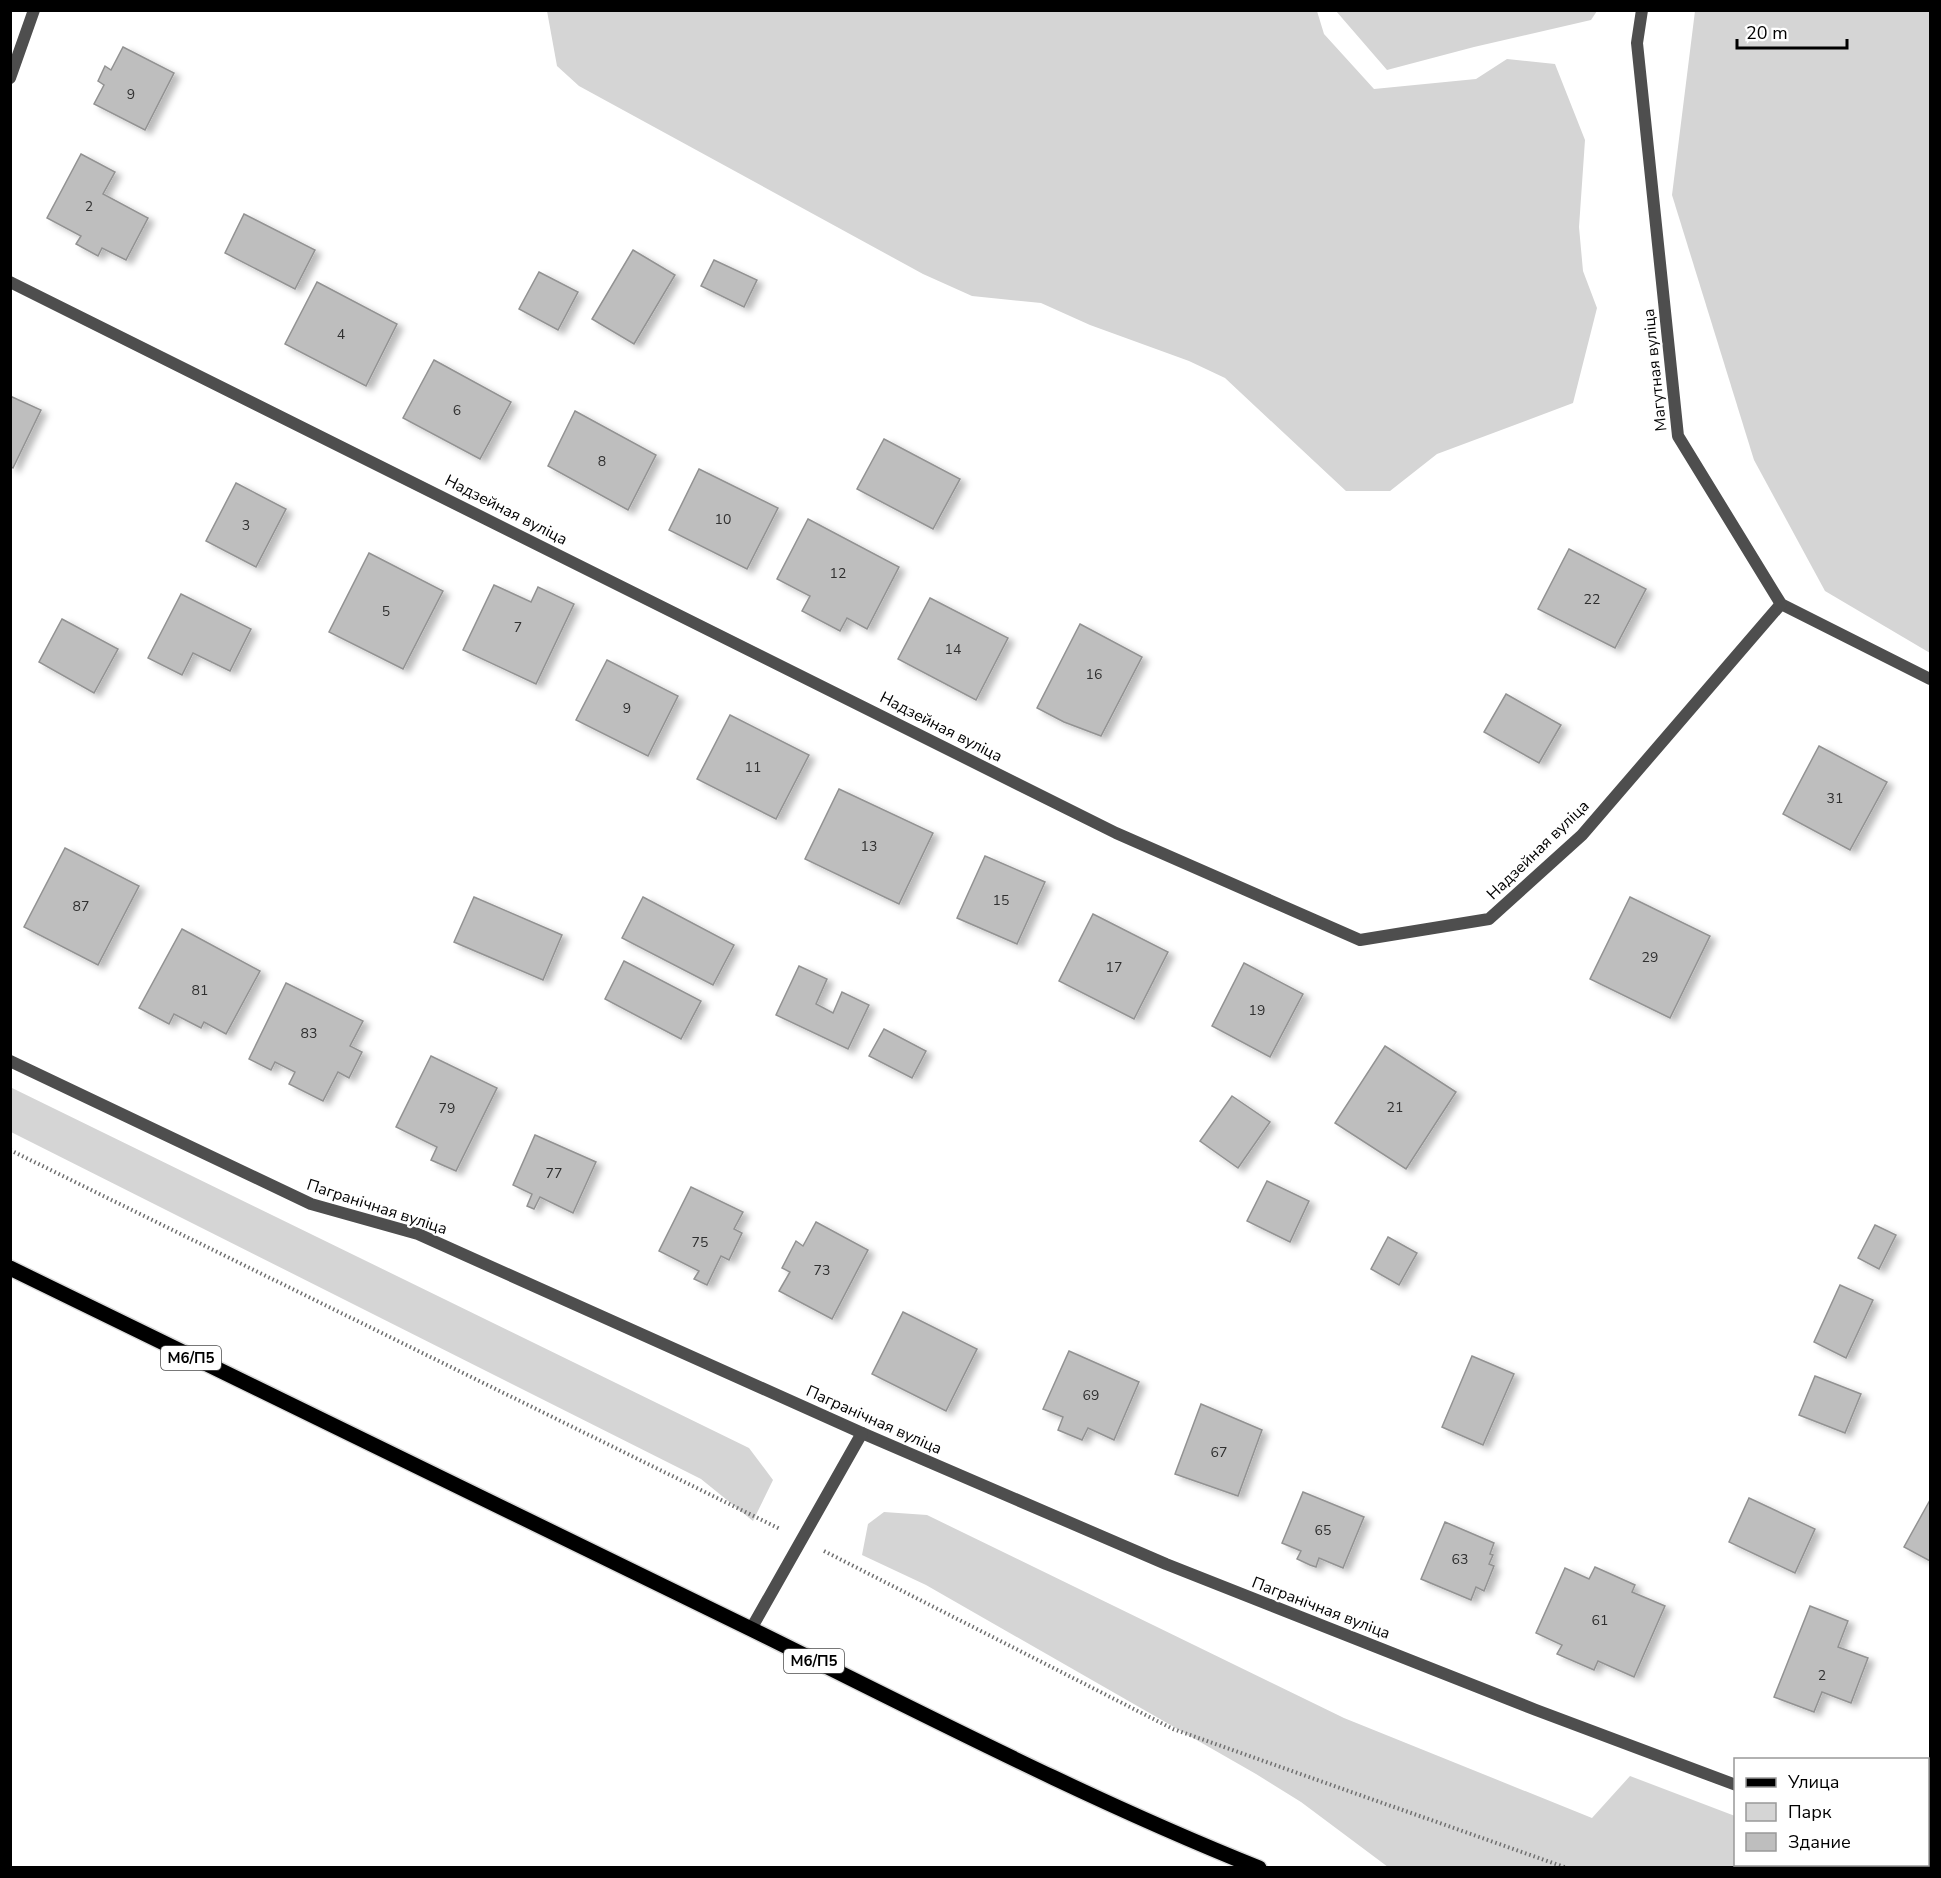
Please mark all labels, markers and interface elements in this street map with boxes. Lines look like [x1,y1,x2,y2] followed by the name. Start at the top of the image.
[1737,12,1846,50] scale bar
[1746,21,1788,45] text: 20 m
[127,85,135,104] house number: 9
[85,197,93,216] house number: 2
[1638,307,1672,433] street label: Магутная вуліца
[337,325,345,344] house number: 4
[453,401,461,420] house number: 6
[598,452,606,471] house number: 8
[441,470,571,550] street label: Надзейная вуліца
[715,510,731,529] house number: 10
[242,516,250,535] house number: 3
[830,564,846,583] house number: 12
[1584,590,1600,609] house number: 22
[382,602,390,621] house number: 5
[514,618,522,637] house number: 7
[945,640,961,659] house number: 14
[1086,665,1102,684] house number: 16
[876,687,1006,767] street label: Надзейная вуліца
[623,699,631,718] house number: 9
[745,758,761,777] house number: 11
[1827,789,1843,808] house number: 31
[1482,795,1594,905] street label: Надзейная вуліца
[861,837,877,856] house number: 13
[993,891,1009,910] house number: 15
[73,897,89,916] house number: 87
[1642,948,1658,967] house number: 29
[1106,958,1122,977] house number: 17
[192,981,208,1000] house number: 81
[1249,1001,1265,1020] house number: 19
[301,1024,317,1043] house number: 83
[1387,1098,1403,1117] house number: 21
[439,1099,455,1118] house number: 79
[546,1164,562,1183] house number: 77
[304,1174,450,1240] street label: Пагранічная вуліца
[692,1233,708,1252] house number: 75
[814,1261,830,1280] house number: 73
[161,1346,221,1370] road number: М6/П5
[803,1380,945,1460] street label: Пагранічная вуліца
[1083,1386,1099,1405] house number: 69
[1211,1443,1227,1462] house number: 67
[1315,1521,1331,1540] house number: 65
[1452,1550,1468,1569] house number: 63
[1249,1571,1393,1645] street label: Пагранічная вуліца
[1592,1611,1608,1630] house number: 61
[784,1649,844,1673] road number: М6/П5
[1818,1666,1826,1685] house number: 2
[1734,1758,1929,1866] legend
[1787,1770,1839,1794] text: Улица
[1788,1800,1832,1824] text: Парк
[1788,1830,1851,1854] text: Здание

